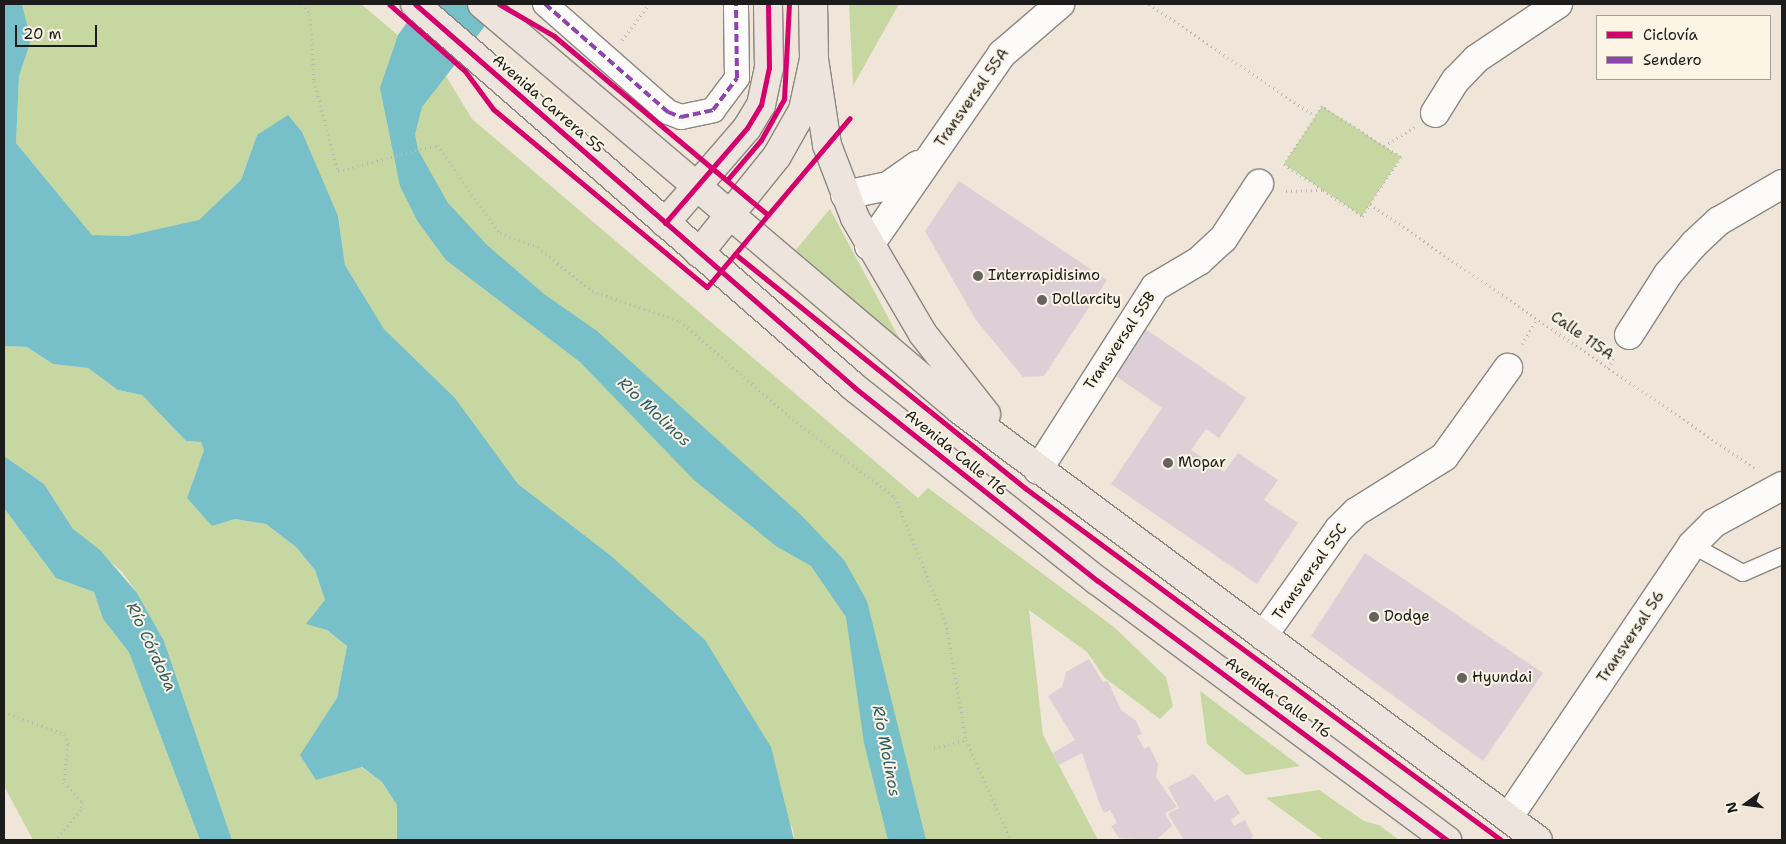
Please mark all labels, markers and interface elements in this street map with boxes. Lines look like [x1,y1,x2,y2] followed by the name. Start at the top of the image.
[18,15,100,47] scale bar
[1596,15,1771,80] legend
[23,24,62,44] text: 20 m
[1643,25,1698,45] text: Ciclovía
[931,45,1013,151] street label: Transversal 55A
[1643,50,1702,70] text: Sendero
[489,51,607,157] street label: Avenida Carrera 55
[988,267,1100,285] place label: Interrapidisimo
[972,270,984,282] marker: Interrapidisimo
[1080,288,1160,394] street label: Transversal 55B
[1052,291,1121,309] place label: Dollarcity
[1036,294,1048,306] marker: Dollarcity
[1547,308,1617,364] street label: Calle 115A
[614,373,694,451] water label: Río Molinos
[901,406,1011,500] street label: Avenida Calle 116
[1178,454,1226,472] place label: Mopar
[1162,457,1174,469] marker: Mopar
[1269,520,1351,624] street label: Transversal 55C
[1593,587,1669,687] street label: Transversal 56
[122,599,180,695] water label: Río Córdoba
[1384,608,1430,626] place label: Dodge
[1368,611,1380,623] marker: Dodge
[1221,654,1335,742] street label: Avenida Calle 116
[1472,669,1532,687] place label: Hyundai
[1456,672,1468,684] marker: Hyundai
[868,704,904,798] water label: Río Molinos
[1721,779,1771,829] north arrow
[1721,800,1742,815] text: N

